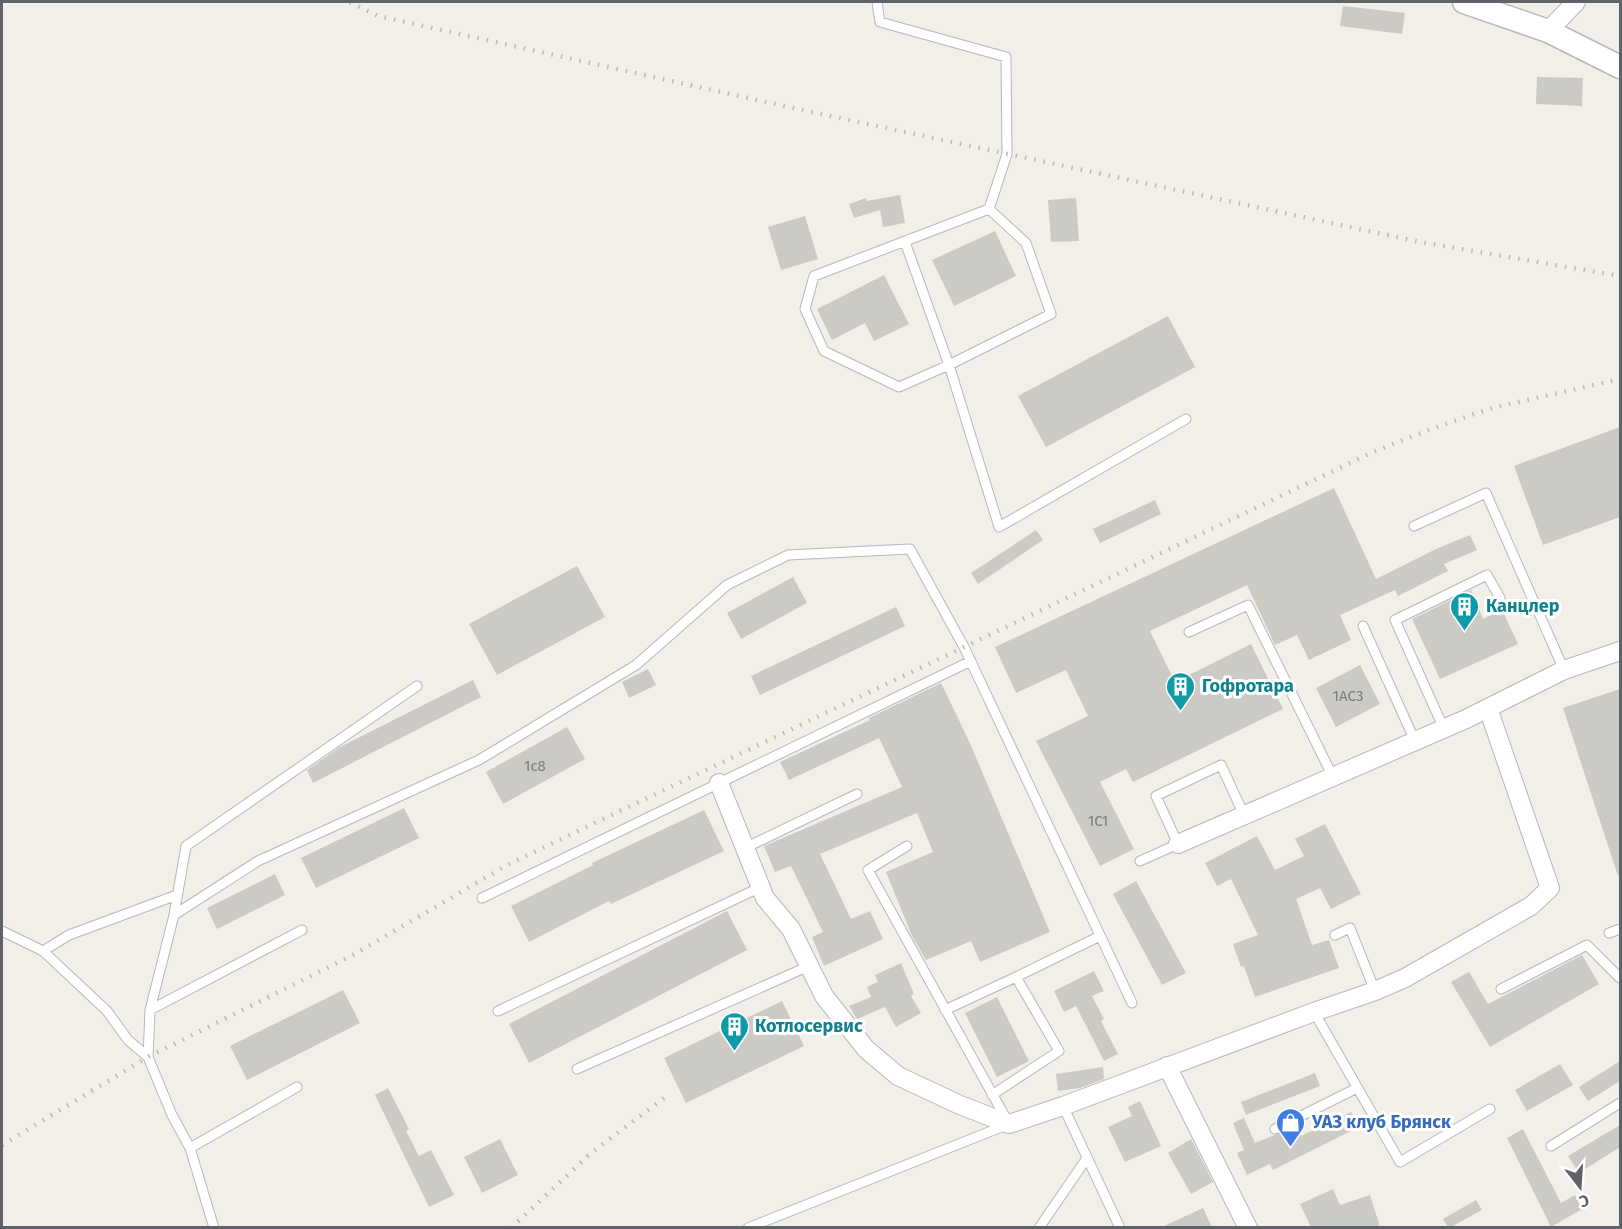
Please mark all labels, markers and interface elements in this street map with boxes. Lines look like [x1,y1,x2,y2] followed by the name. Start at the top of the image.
[1449,590,1481,632] building icon: Канцлер
[1486,595,1560,617] place label: Канцлер
[1165,670,1197,712] building icon: Гофротара
[1202,675,1294,697] place label: Гофротара
[1333,687,1363,705] house number: 1АС3
[524,757,546,775] house number: 1с8
[1088,812,1108,830] house number: 1С1
[718,1010,750,1052] building icon: Котлосервис
[755,1015,863,1037] place label: Котлосервис
[1275,1106,1307,1148] shop icon: УАЗ клуб Брянск
[1311,1111,1451,1133] place label: УАЗ клуб Брянск
[1550,1157,1610,1217] north arrow
[1576,1190,1591,1212] text: С

